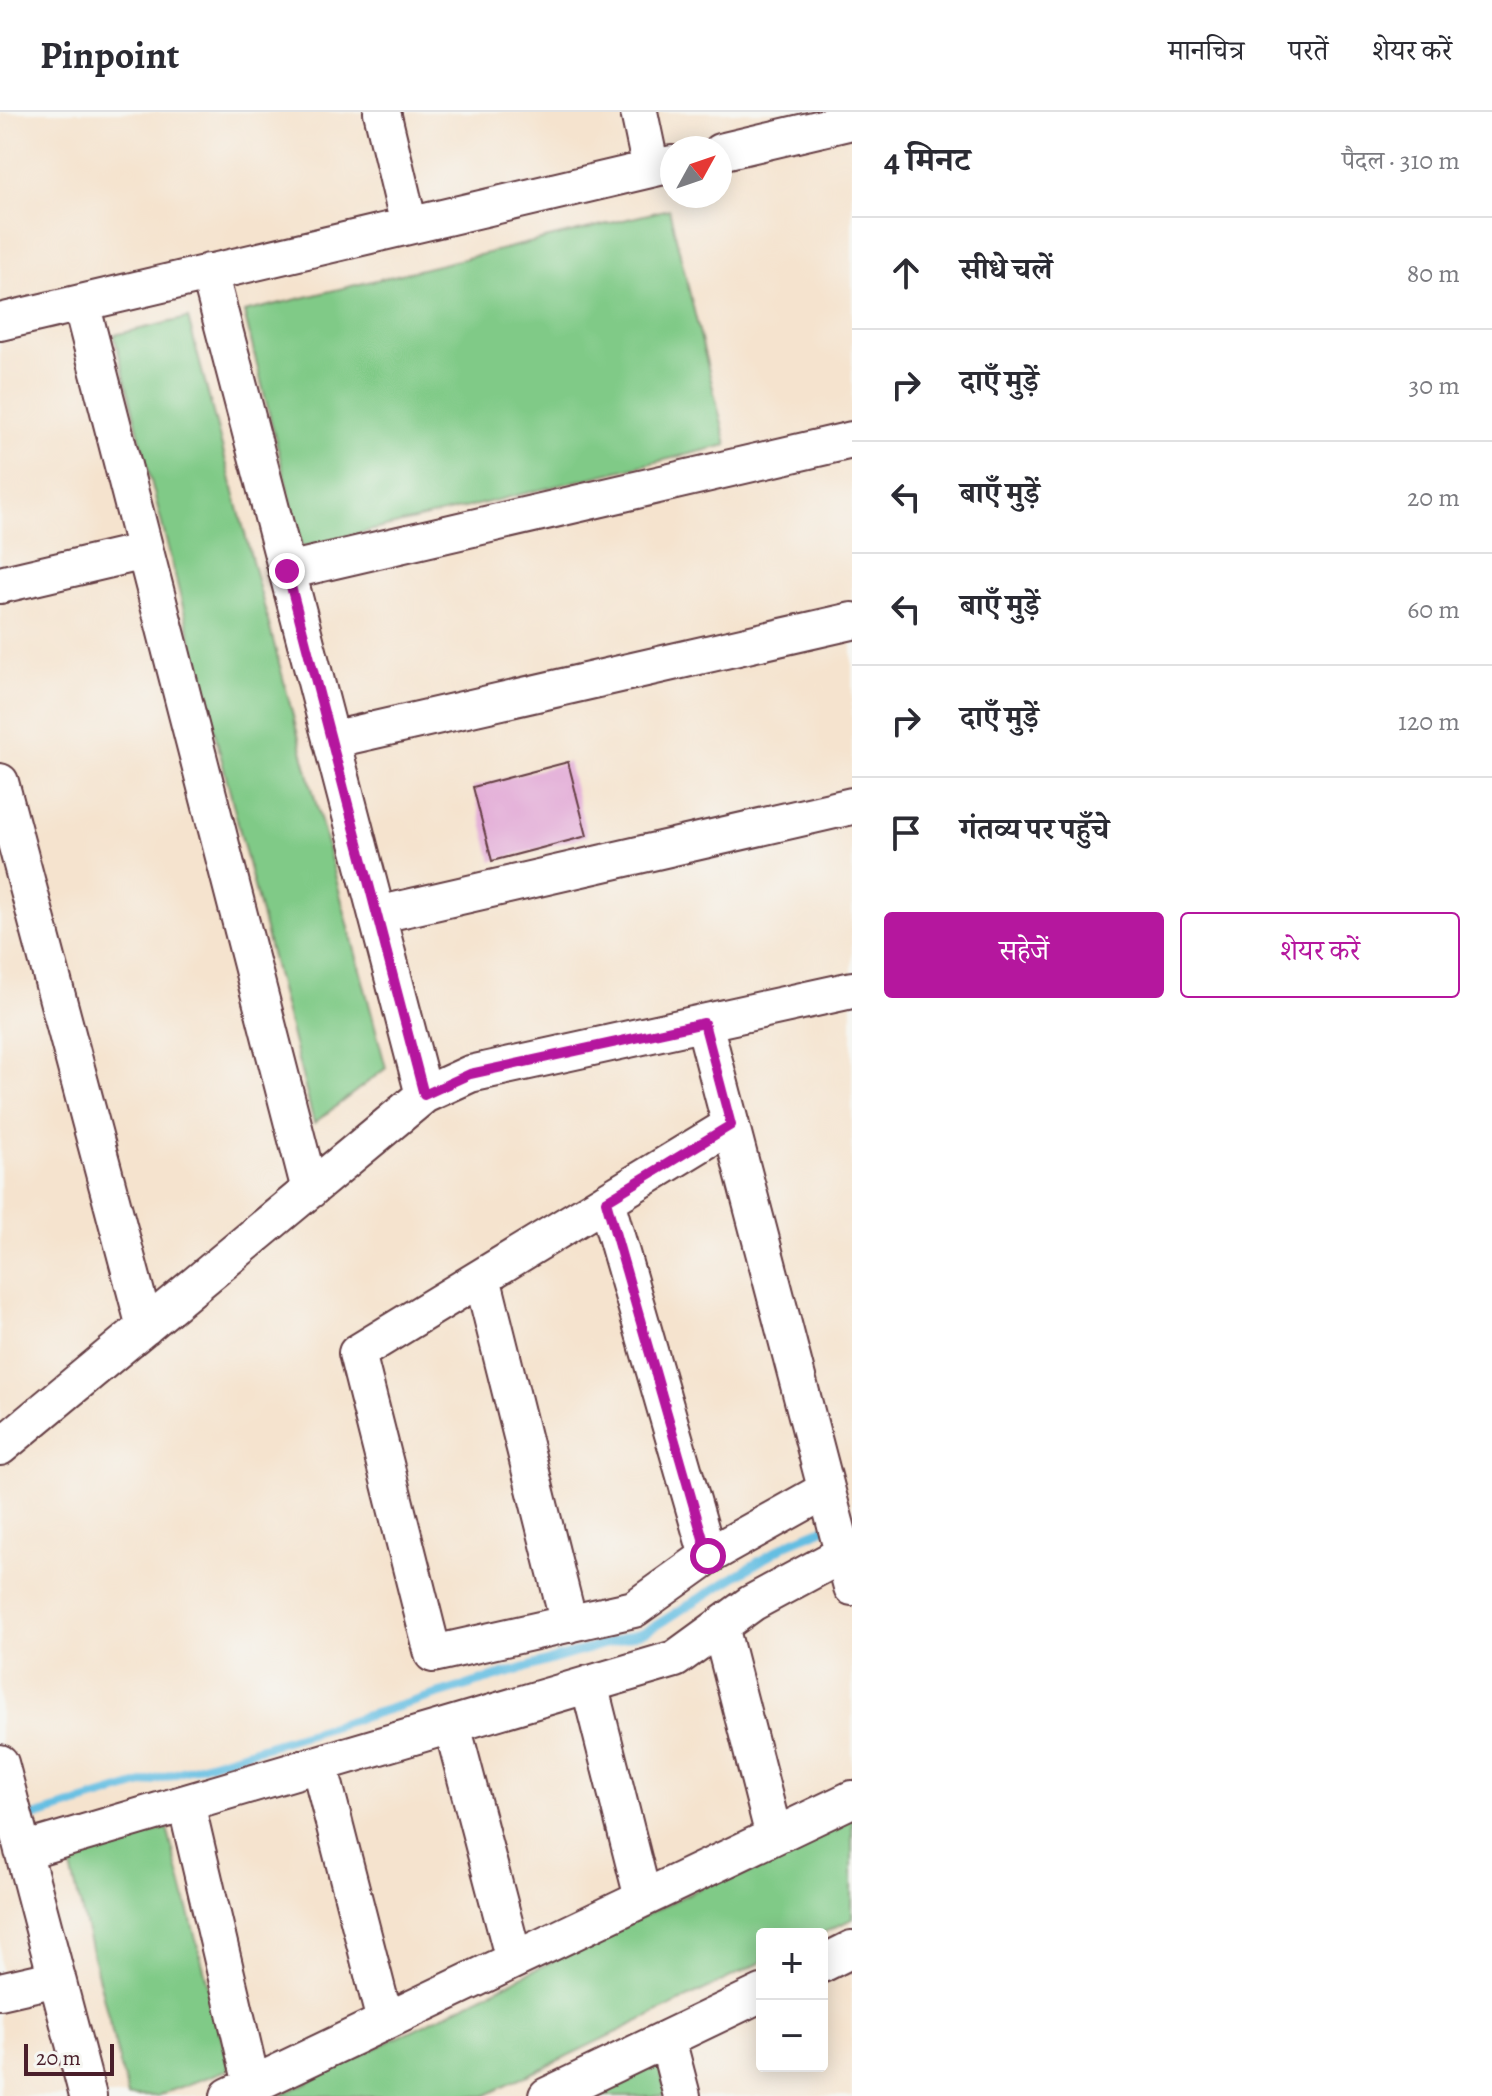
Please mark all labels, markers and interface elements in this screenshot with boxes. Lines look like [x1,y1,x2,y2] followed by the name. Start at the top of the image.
[40,29,179,81] text: Pinpoint
[1168,32,1244,70] text: मानचित्र
[1288,32,1328,70] text: परतें
[1372,32,1452,70] text: शेयर करें
[660,136,732,208] north arrow
[884,136,970,183] text: 4 मिनट
[1342,143,1460,178] text: पैदल · 310 m
[960,249,1052,289] text: सीधे चलें
[884,251,928,295] icon: ahead
[1407,256,1460,291] text: 80 m
[960,361,1039,401] text: दाएँ मुड़ें
[884,363,928,407] icon: right
[1409,368,1460,403] text: 30 m
[960,473,1040,513] text: बाएँ मुड़ें
[884,475,928,519] icon: left
[1407,480,1460,515] text: 20 m
[269,553,305,589] route end
[960,585,1040,625] text: बाएँ मुड़ें
[884,587,928,631] icon: left
[1407,592,1460,627] text: 60 m
[960,697,1039,737] text: दाएँ मुड़ें
[884,699,928,743] icon: right
[1398,704,1460,739] text: 120 m
[960,809,1109,849] text: गंतव्य पर पहुँचे
[884,811,928,855] icon: arrive
[884,912,1164,998] button: सहेजें
[1180,912,1460,998] button: शेयर करें
[690,1538,726,1574] route start
[756,1928,828,2072] map controls
[756,1928,828,2000] button: +
[756,2000,828,2072] button: −
[24,2040,114,2076] scale bar
[36,2043,81,2073] text: 20 m

